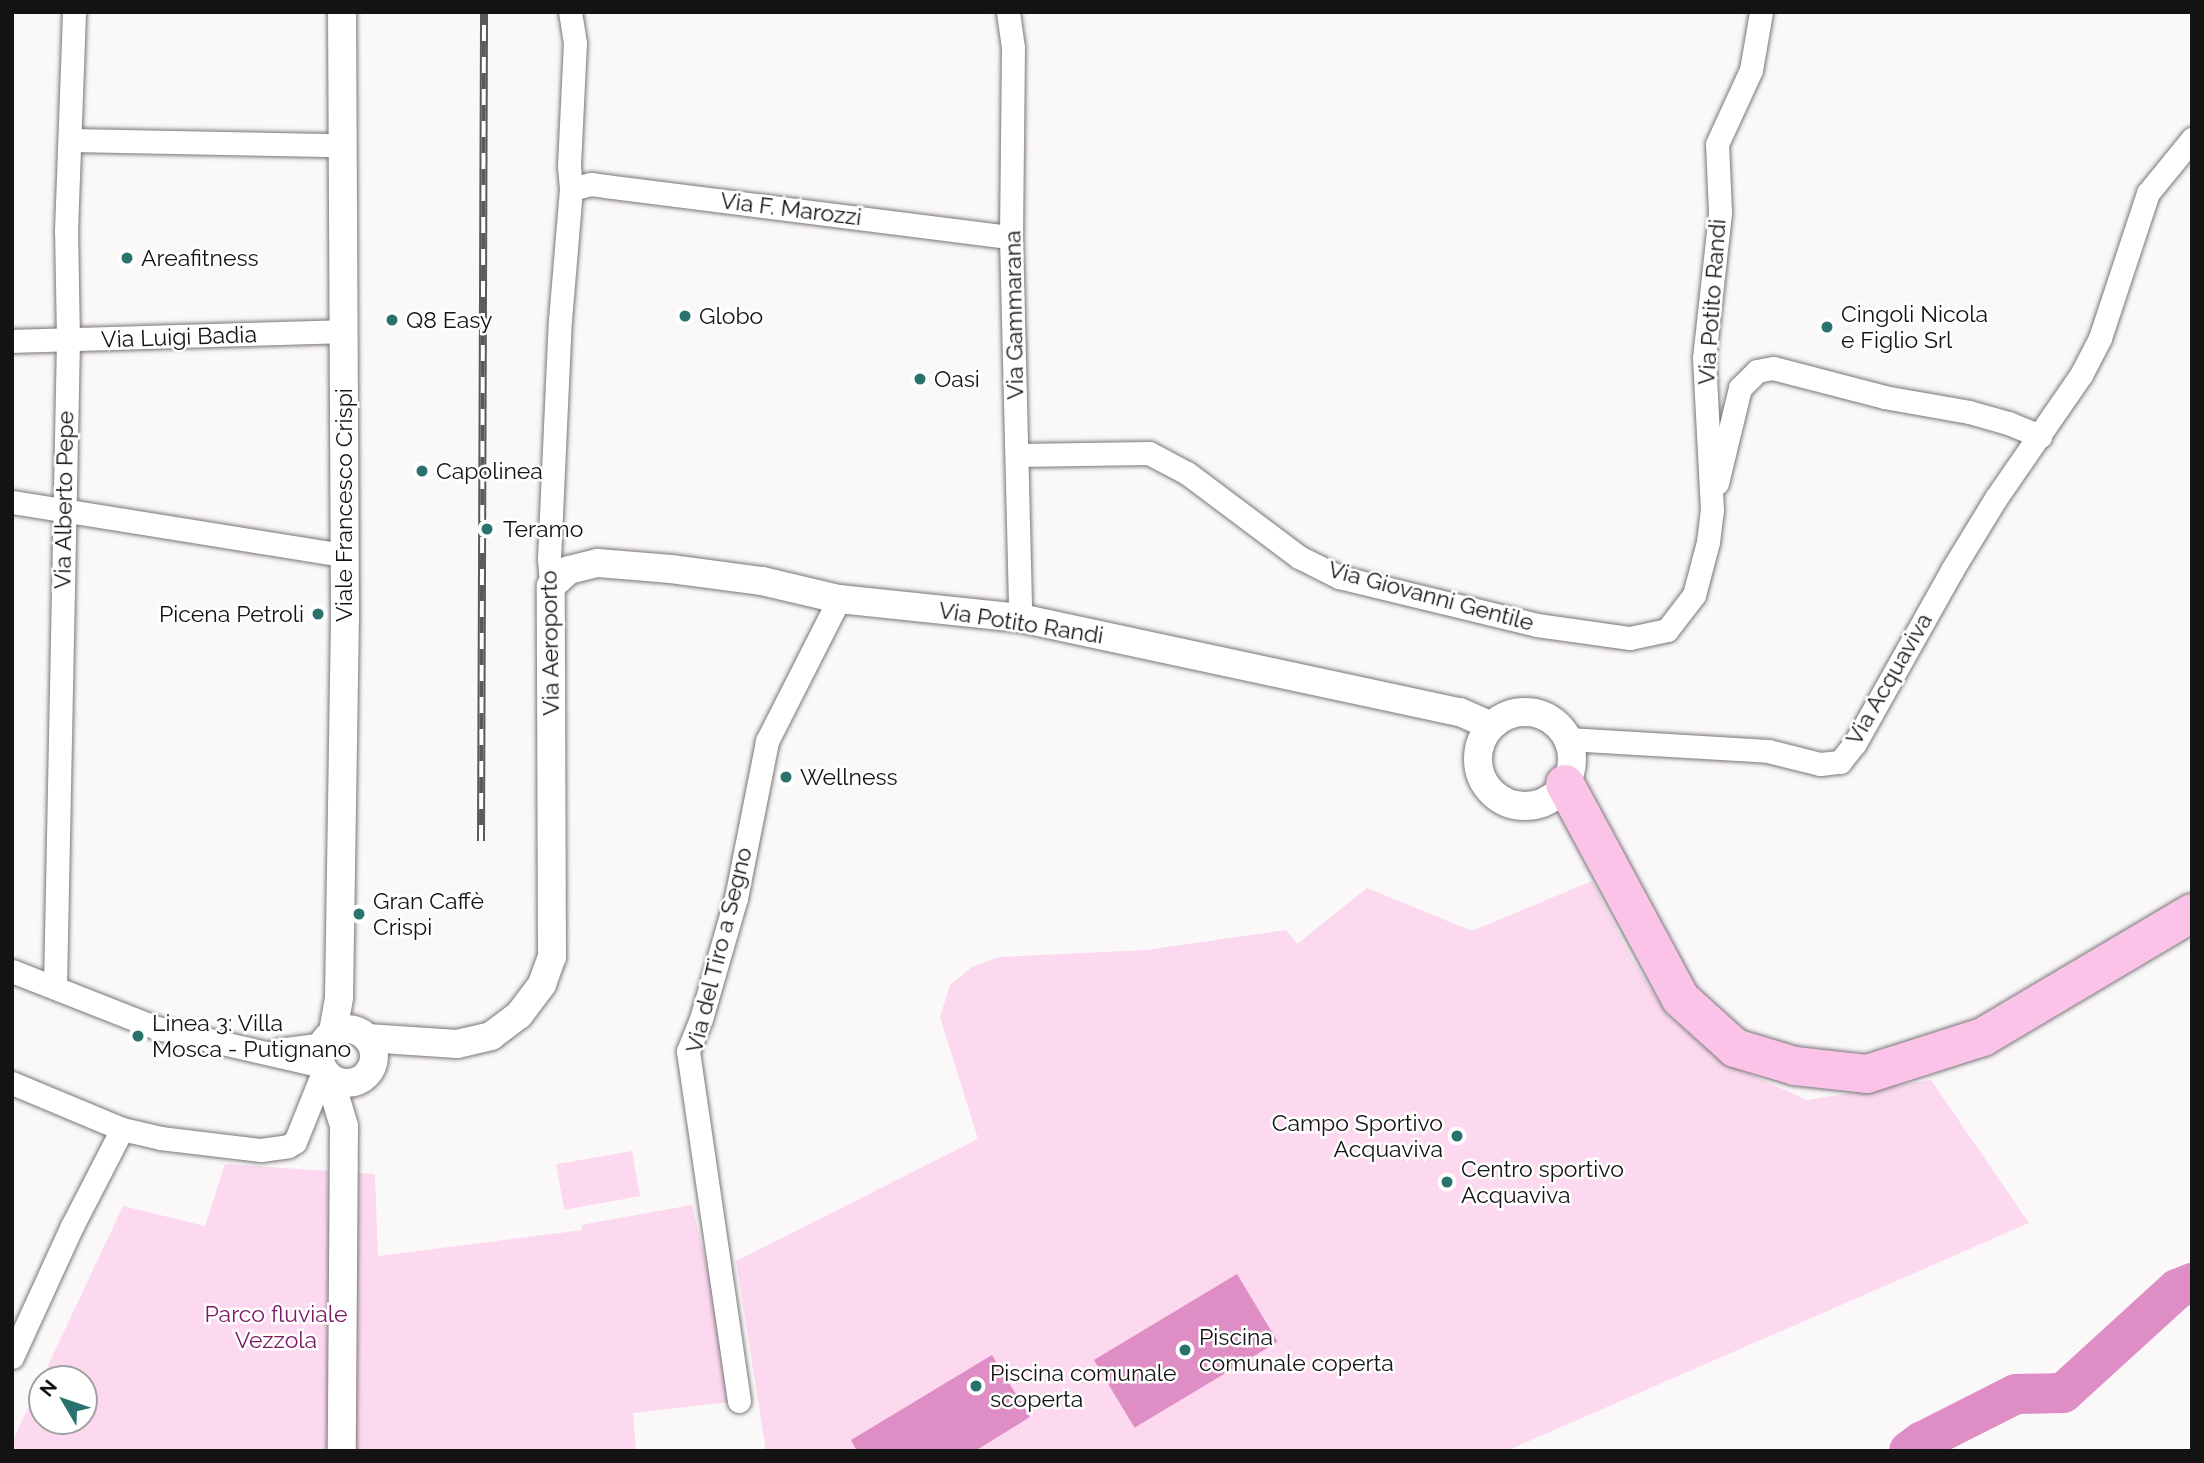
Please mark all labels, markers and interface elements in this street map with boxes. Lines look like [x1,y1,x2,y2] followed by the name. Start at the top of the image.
[719,187,863,231] street label: Via F. Marozzi
[1692,218,1732,386] street label: Via Potito Randi
[999,230,1029,400] street label: Via Gammarana
[141,244,259,272] place label: Areafitness
[119,250,135,266] marker: Areafitness
[1841,300,1988,354] place label: Cingoli Nicola e Figlio Srl
[699,302,763,330] place label: Globo
[406,306,493,334] place label: Q8 Easy
[677,308,693,324] marker: Globo
[384,312,400,328] marker: Q8 Easy
[1819,319,1835,335] marker: Cingoli Nicola e Figlio Srl
[101,320,257,354] street label: Via Luigi Badia
[934,365,980,393] place label: Oasi
[912,371,928,387] marker: Oasi
[330,388,358,622] street label: Viale Francesco Crispi
[49,410,79,590] street label: Via Alberto Pepe
[436,457,543,485] place label: Capolinea
[414,463,430,479] marker: Capolinea
[503,515,583,543] place label: Teramo
[477,519,497,539] marker: Teramo
[1325,555,1537,637] street label: Via Giovanni Gentile
[535,570,565,716] street label: Via Aeroporto
[937,596,1105,650] street label: Via Potito Randi
[159,600,304,628] place label: Picena Petroli
[310,606,326,622] marker: Picena Petroli
[1840,608,1938,750] street label: Via Acquaviva
[800,763,898,791] place label: Wellness
[778,769,794,785] marker: Wellness
[680,844,758,1056] street label: Via del Tiro a Segno
[373,887,484,941] place label: Gran Caffè Crispi
[351,906,367,922] marker: Gran Caffè Crispi
[152,1009,351,1063] place label: Linea 3: Villa Mosca - Putignano
[130,1028,146,1044] marker: Linea 3: Villa Mosca - Putignano
[1272,1109,1443,1163] place label: Campo Sportivo Acquaviva
[1449,1128,1465,1144] marker: Campo Sportivo Acquaviva
[1461,1155,1624,1209] place label: Centro sportivo Acquaviva
[1439,1174,1455,1190] marker: Centro sportivo Acquaviva
[204,1300,348,1354] park label: Parco fluviale Vezzola
[1199,1323,1394,1377] place label: Piscina comunale coperta
[1177,1342,1193,1358] marker: Piscina comunale coperta
[990,1359,1177,1413] place label: Piscina comunale scoperta
[28,1365,98,1435] north arrow
[35,1375,61,1401] text: N
[968,1378,984,1394] marker: Piscina comunale scoperta

